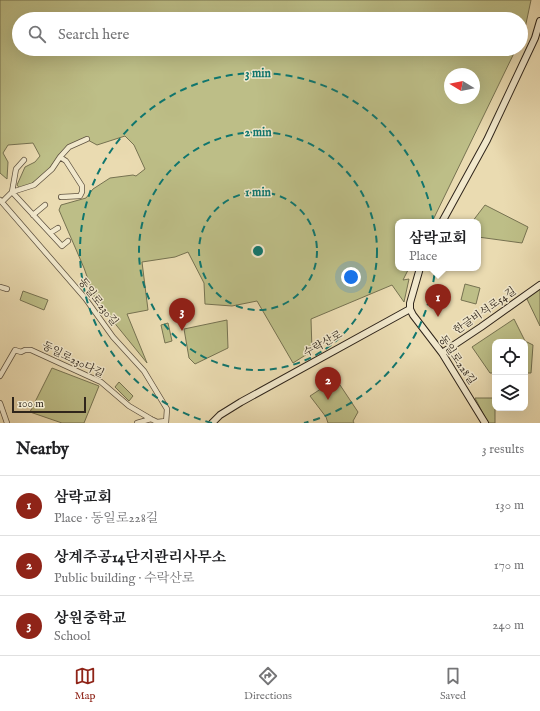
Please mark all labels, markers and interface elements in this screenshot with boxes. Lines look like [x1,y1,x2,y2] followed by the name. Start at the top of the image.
[12,12,528,56] search box
[26,23,48,45] icon: search
[58,25,129,44] text: Search here
[245,66,272,81] text: 3 min
[444,68,480,104] north arrow
[244,125,272,140] text: 2 min
[245,185,272,200] text: 1 min
[395,219,481,271] popup
[409,229,467,248] text: 삼락교회
[251,244,265,258] centre of rings
[409,248,437,265] text: Place
[341,267,361,287] your location
[75,275,121,329] street label: 동일로230길
[425,284,451,317] pin: 1
[451,284,519,338] street label: 한글비석로54길
[169,298,195,331] pin: 3
[301,327,345,360] street label: 수락산로
[435,332,479,388] street label: 동일로228길
[39,339,107,381] street label: 동일로230다길
[492,339,528,411] map controls
[492,339,528,375] button: locate
[315,367,341,400] pin: 2
[492,375,528,411] button: layers
[12,395,86,414] scale bar
[18,397,44,411] text: 100 m
[16,439,69,460] text: Nearby
[482,441,524,458] text: 3 results
[54,488,112,507] text: 삼락교회
[27,497,31,514] text: 1
[495,497,524,514] text: 130 m
[54,510,158,527] text: Place · 동일로228길
[54,548,226,567] text: 상계주공14단지관리사무소
[26,557,32,574] text: 2
[494,557,524,574] text: 170 m
[54,570,194,587] text: Public building · 수락산로
[54,609,126,628] text: 상원중학교
[27,617,31,634] text: 3
[492,617,524,634] text: 240 m
[54,628,91,645] text: School
[74,665,96,703] tab: Map
[244,665,292,703] tab: Directions
[440,665,466,703] tab: Saved

